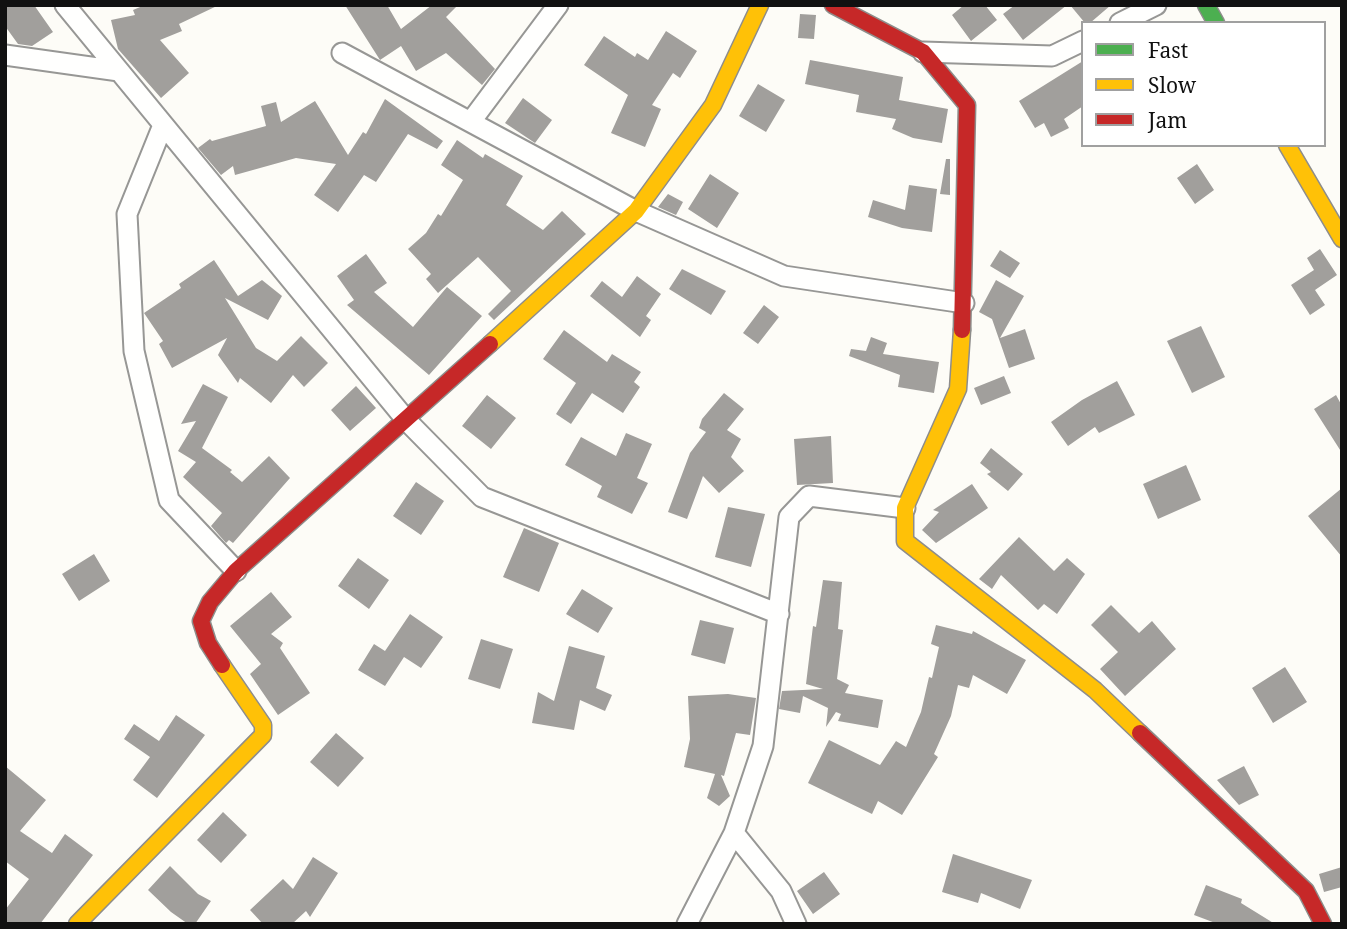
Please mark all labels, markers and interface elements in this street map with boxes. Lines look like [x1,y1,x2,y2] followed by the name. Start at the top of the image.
[1081,21,1326,147] legend
[1148,36,1188,64] text: Fast
[1148,71,1196,99] text: Slow
[1148,106,1187,134] text: Jam

